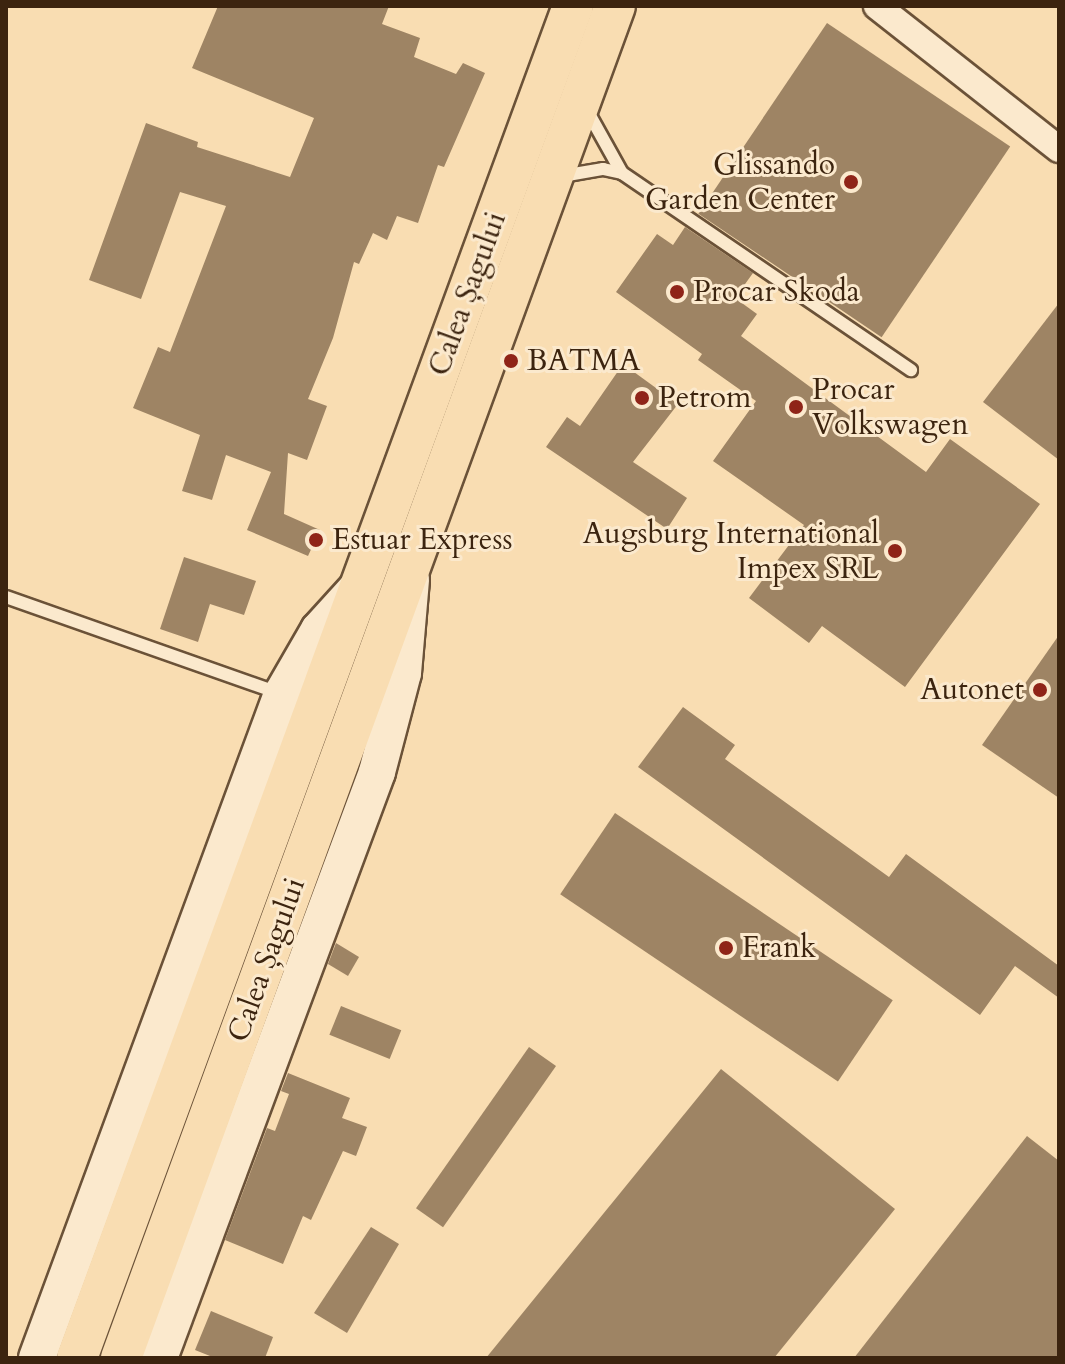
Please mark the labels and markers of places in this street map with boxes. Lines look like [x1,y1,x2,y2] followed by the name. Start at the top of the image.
[645,147,835,218] place label: Glissando Garden Center
[842,173,860,191] marker: Glissando Garden Center
[693,274,860,310] place label: Procar Skoda
[668,283,686,301] marker: Procar Skoda
[527,343,640,379] place label: BATMA
[502,352,520,370] marker: BATMA
[812,372,968,442] place label: Procar Volkswagen
[658,380,751,416] place label: Petrom
[633,389,651,407] marker: Petrom
[787,398,805,416] marker: Procar Volkswagen
[583,516,879,586] place label: Augsburg International Impex SRL
[332,522,512,558] place label: Estuar Express
[307,531,325,549] marker: Estuar Express
[886,542,904,560] marker: Augsburg International Impex SRL
[920,672,1024,708] place label: Autonet
[1031,681,1049,699] marker: Autonet
[742,930,816,966] place label: Frank
[717,939,735,957] marker: Frank

